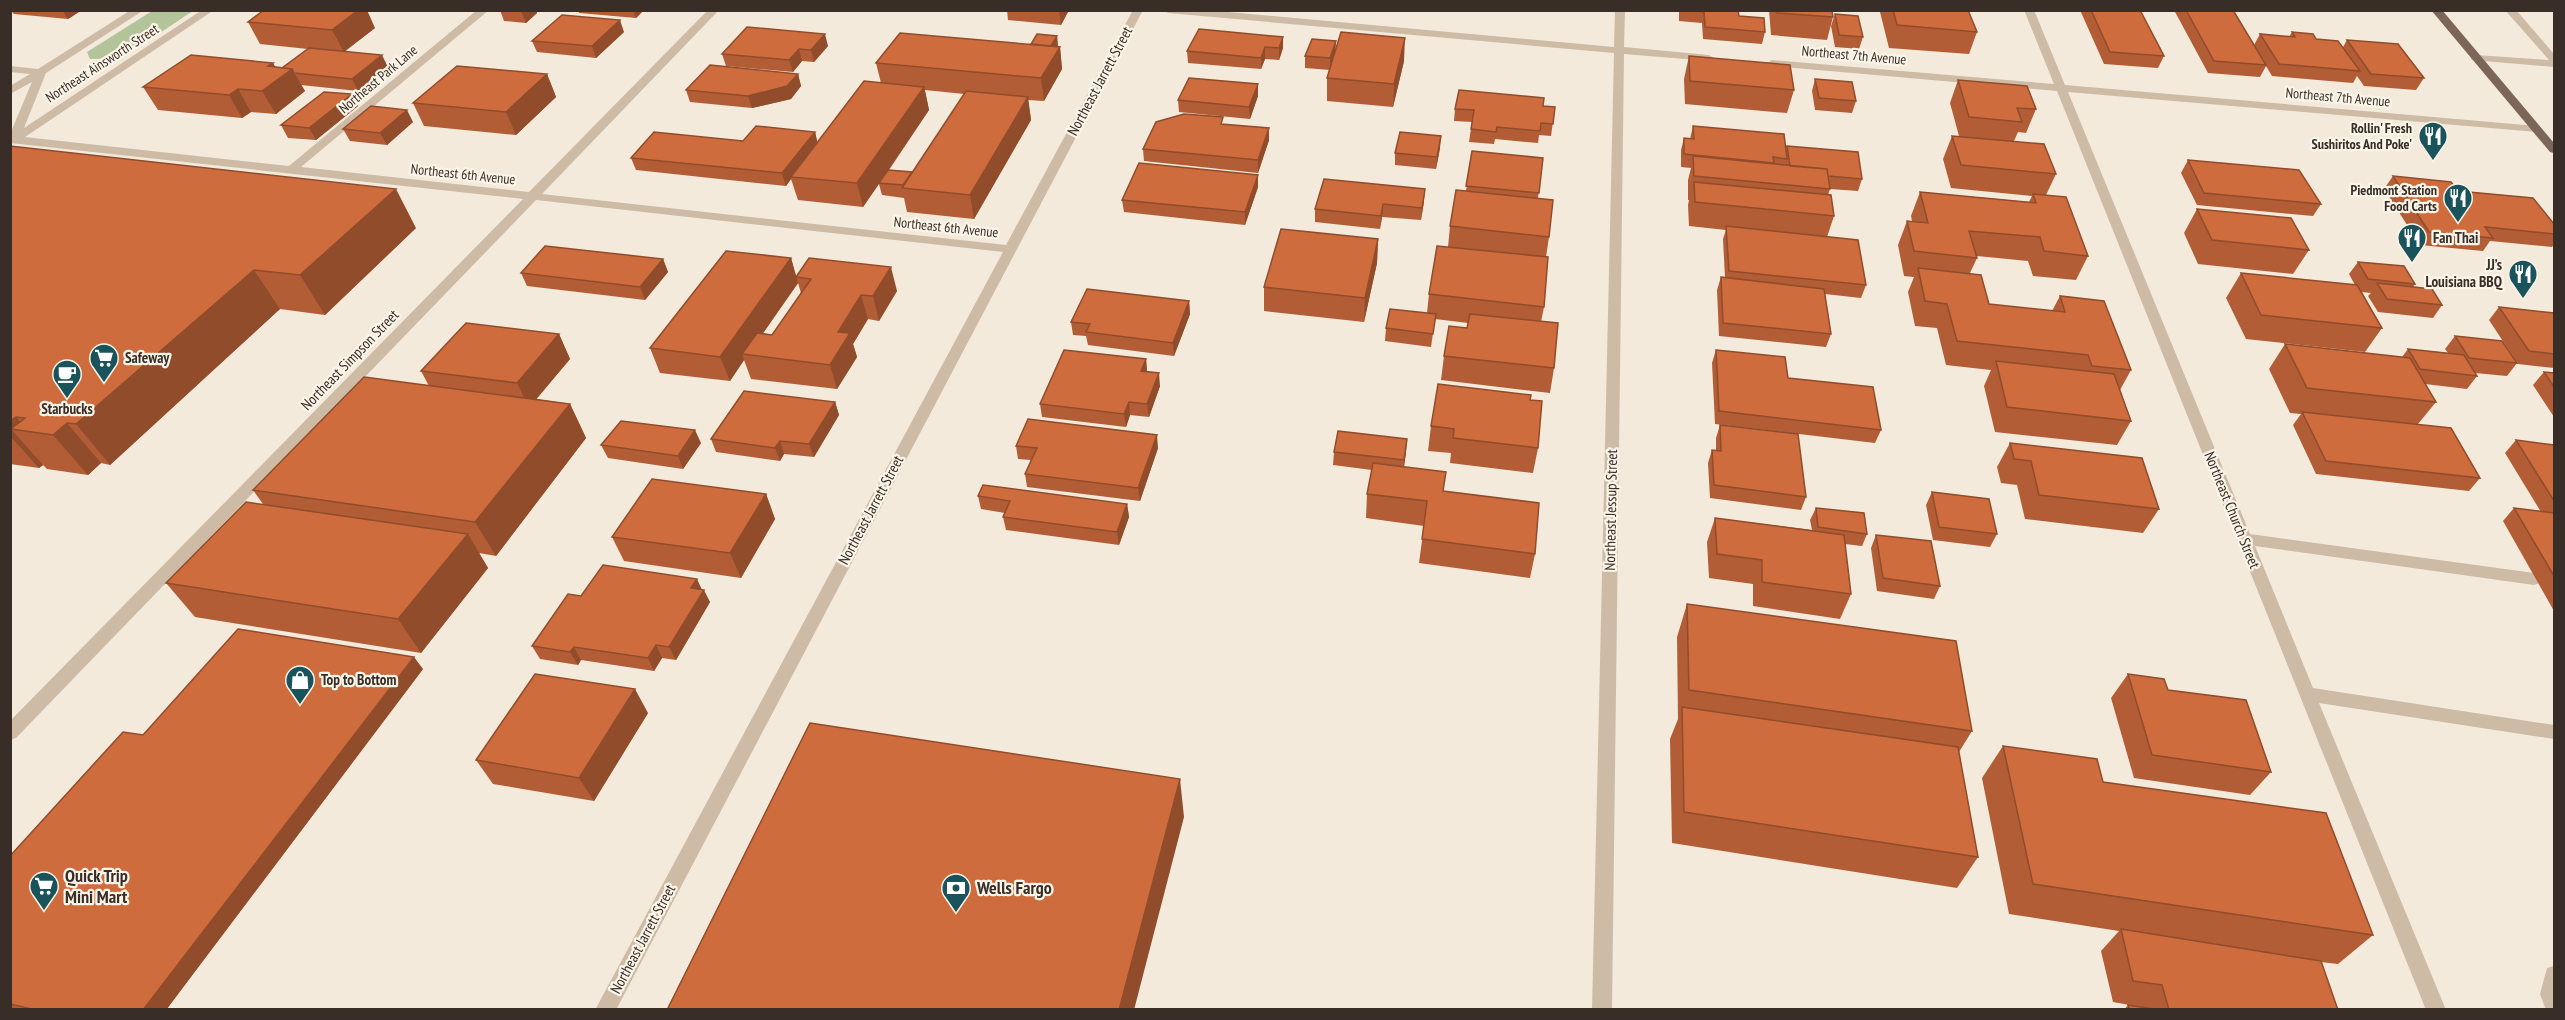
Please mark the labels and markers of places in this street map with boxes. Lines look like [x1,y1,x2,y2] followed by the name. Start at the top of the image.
[2312,119,2412,153] place label: Rollin' Fresh Sushiritos And Poke'
[2417,120,2449,162] restaurant icon: Rollin' Fresh Sushiritos And Poke'
[2350,181,2437,215] place label: Piedmont Station Food Carts
[2442,182,2474,224] restaurant icon: Piedmont Station Food Carts
[2396,222,2428,264] restaurant icon: Fan Thai
[2433,228,2478,247] place label: Fan Thai
[2425,255,2503,291] place label: JJ’s Louisiana BBQ
[2507,258,2539,300] restaurant icon: JJ’s Louisiana BBQ
[88,342,120,384] supermarket icon: Safeway
[125,348,170,367] place label: Safeway
[51,358,83,400] cafe icon: Starbucks
[41,399,93,418] place label: Starbucks
[284,664,316,706] shop icon: Top to Bottom
[321,670,396,689] place label: Top to Bottom
[65,864,128,908] place label: Quick Trip Mini Mart
[28,870,60,912] supermarket icon: Quick Trip Mini Mart
[940,872,972,914] bank icon: Wells Fargo
[976,876,1052,899] place label: Wells Fargo

